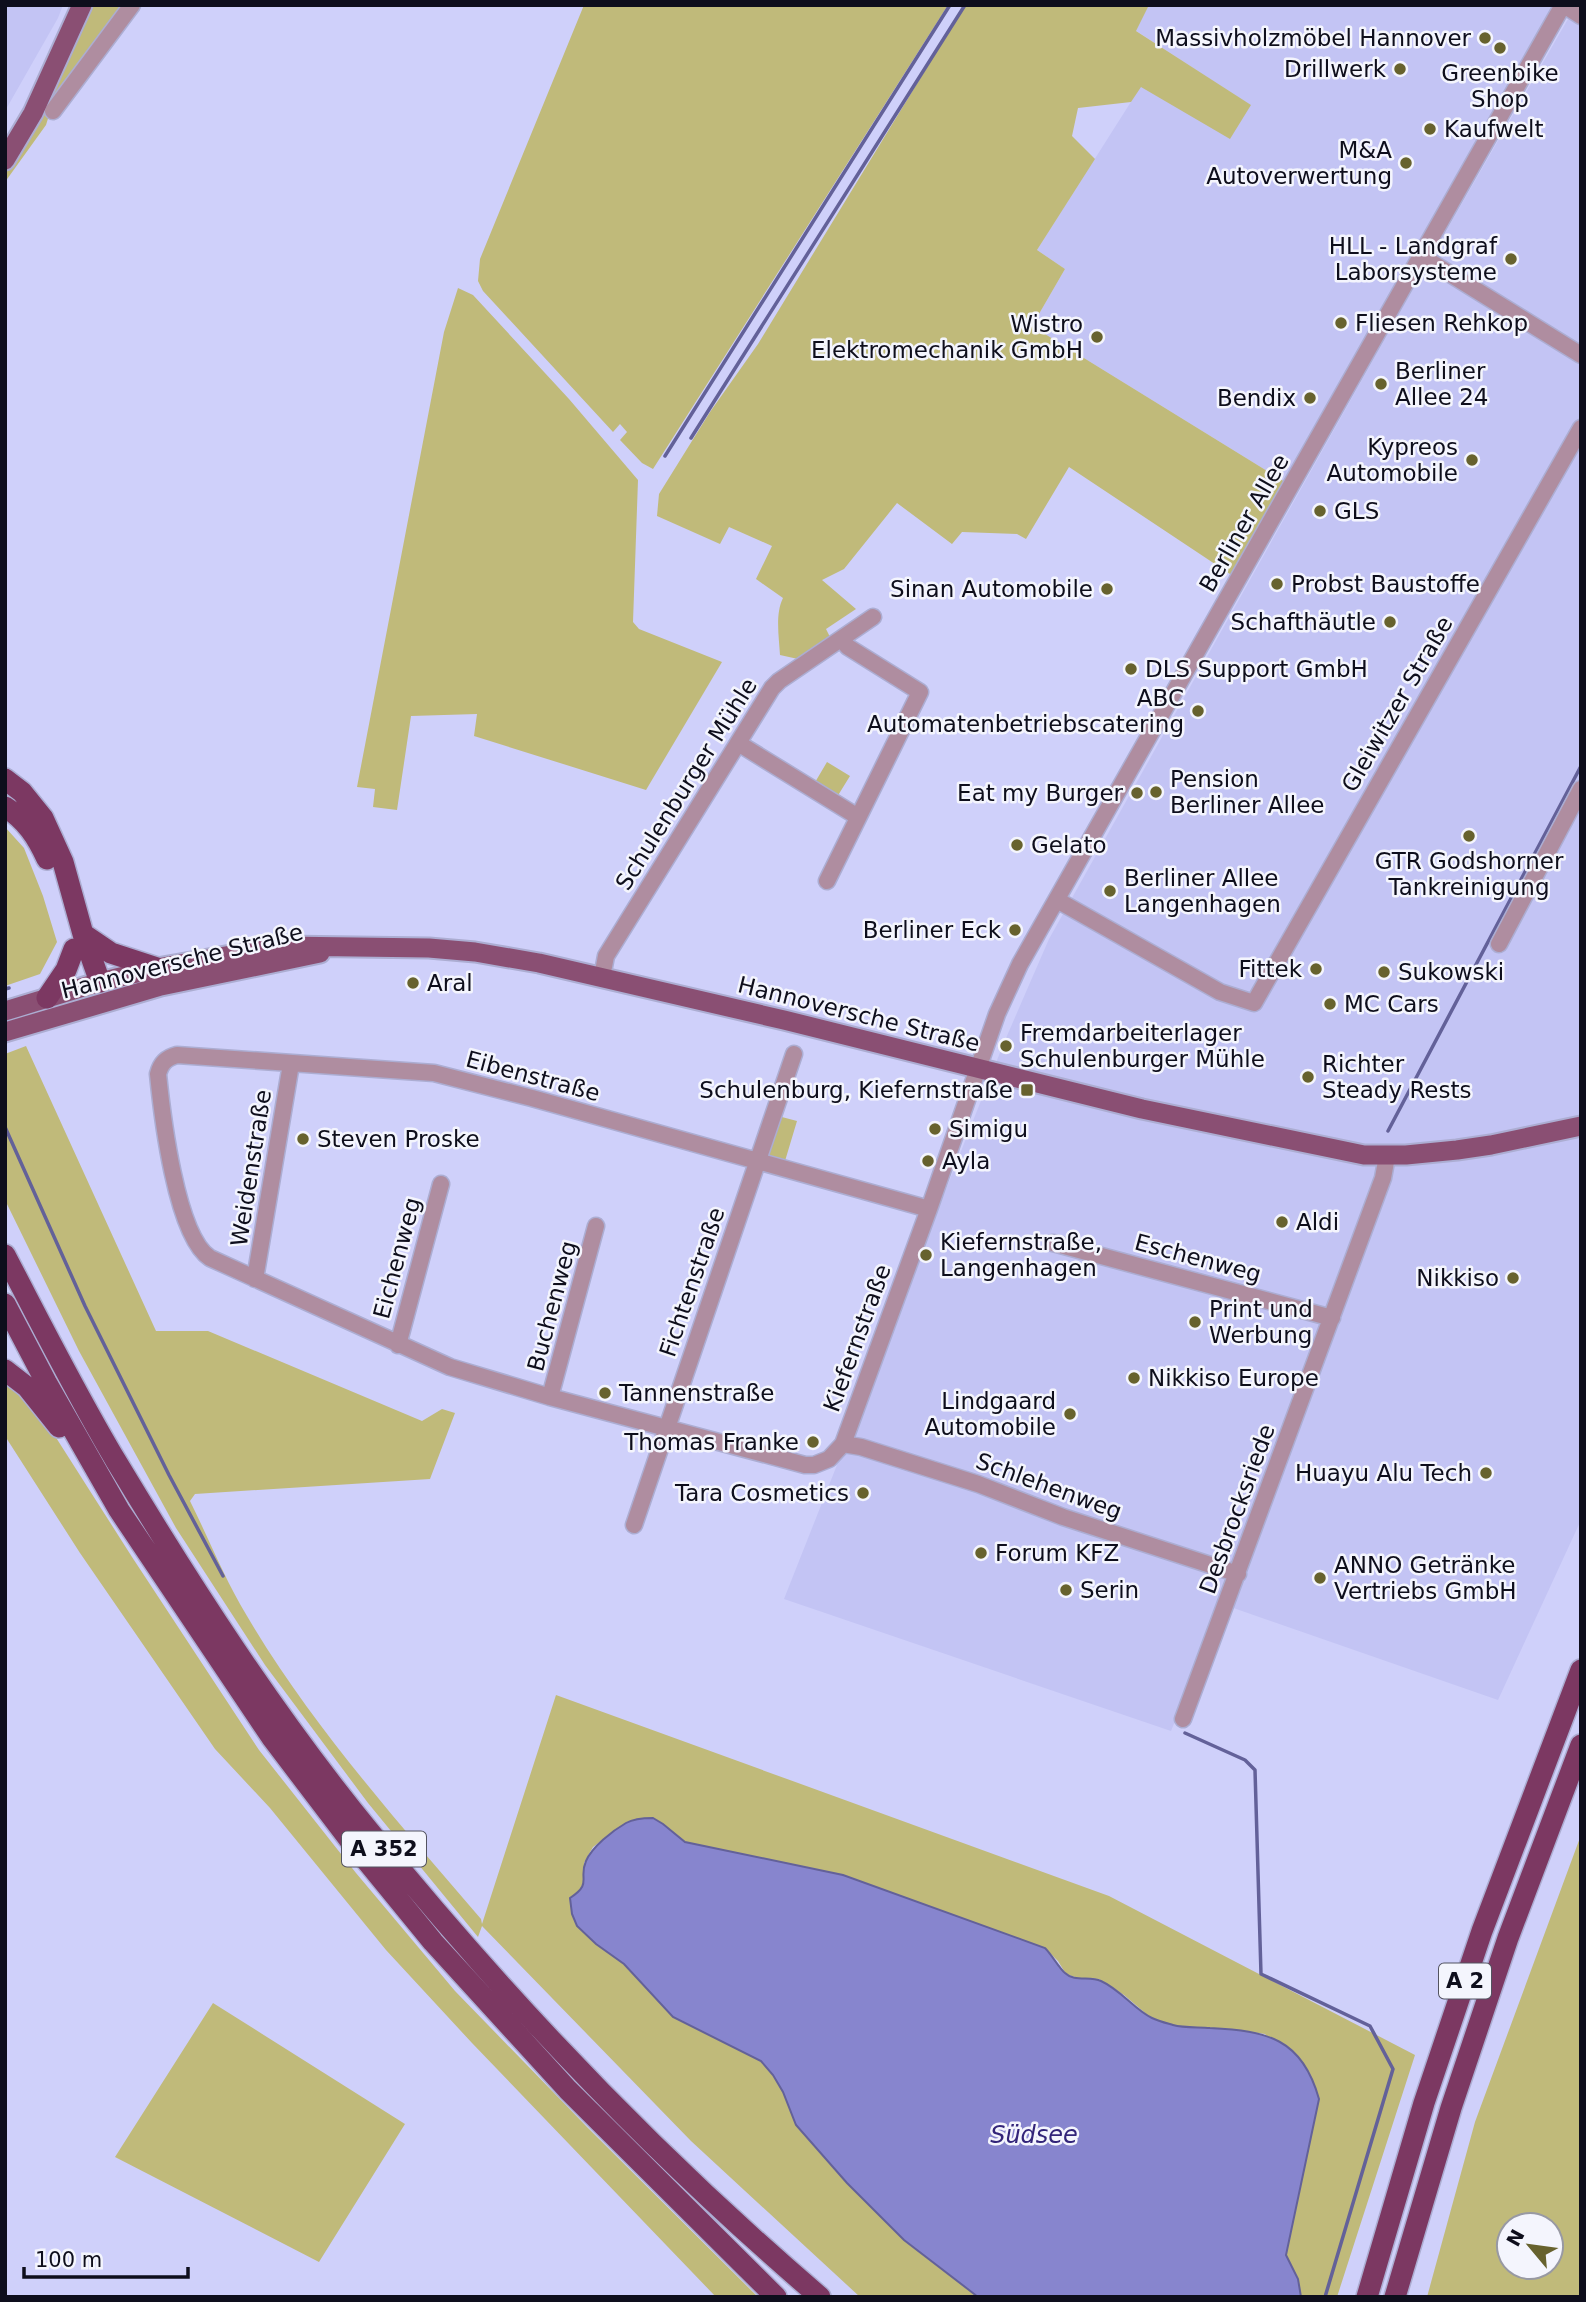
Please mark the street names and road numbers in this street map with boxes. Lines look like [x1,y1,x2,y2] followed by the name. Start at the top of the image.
[1194,450,1294,596] street label: Berliner Allee
[1336,612,1458,796] street label: Gleiwitzer Straße
[610,673,762,895] street label: Schulenburger Mühle
[58,918,306,1004] street label: Hannoversche Straße
[735,971,983,1057] street label: Hannoversche Straße
[463,1046,603,1106] street label: Eibenstraße
[226,1088,276,1248] street label: Weidenstraße
[368,1195,426,1321] street label: Eichenweg
[654,1204,730,1360] street label: Fichtenstraße
[1132,1229,1264,1287] street label: Eschenweg
[522,1238,582,1374] street label: Buchenweg
[818,1261,896,1415] street label: Kiefernstraße
[1194,1421,1280,1597] street label: Desbrocksriede
[973,1448,1125,1524] street label: Schlehenweg
[342,1832,426,1867] road number: A 352
[1439,1964,1491,1998] road number: A 2

